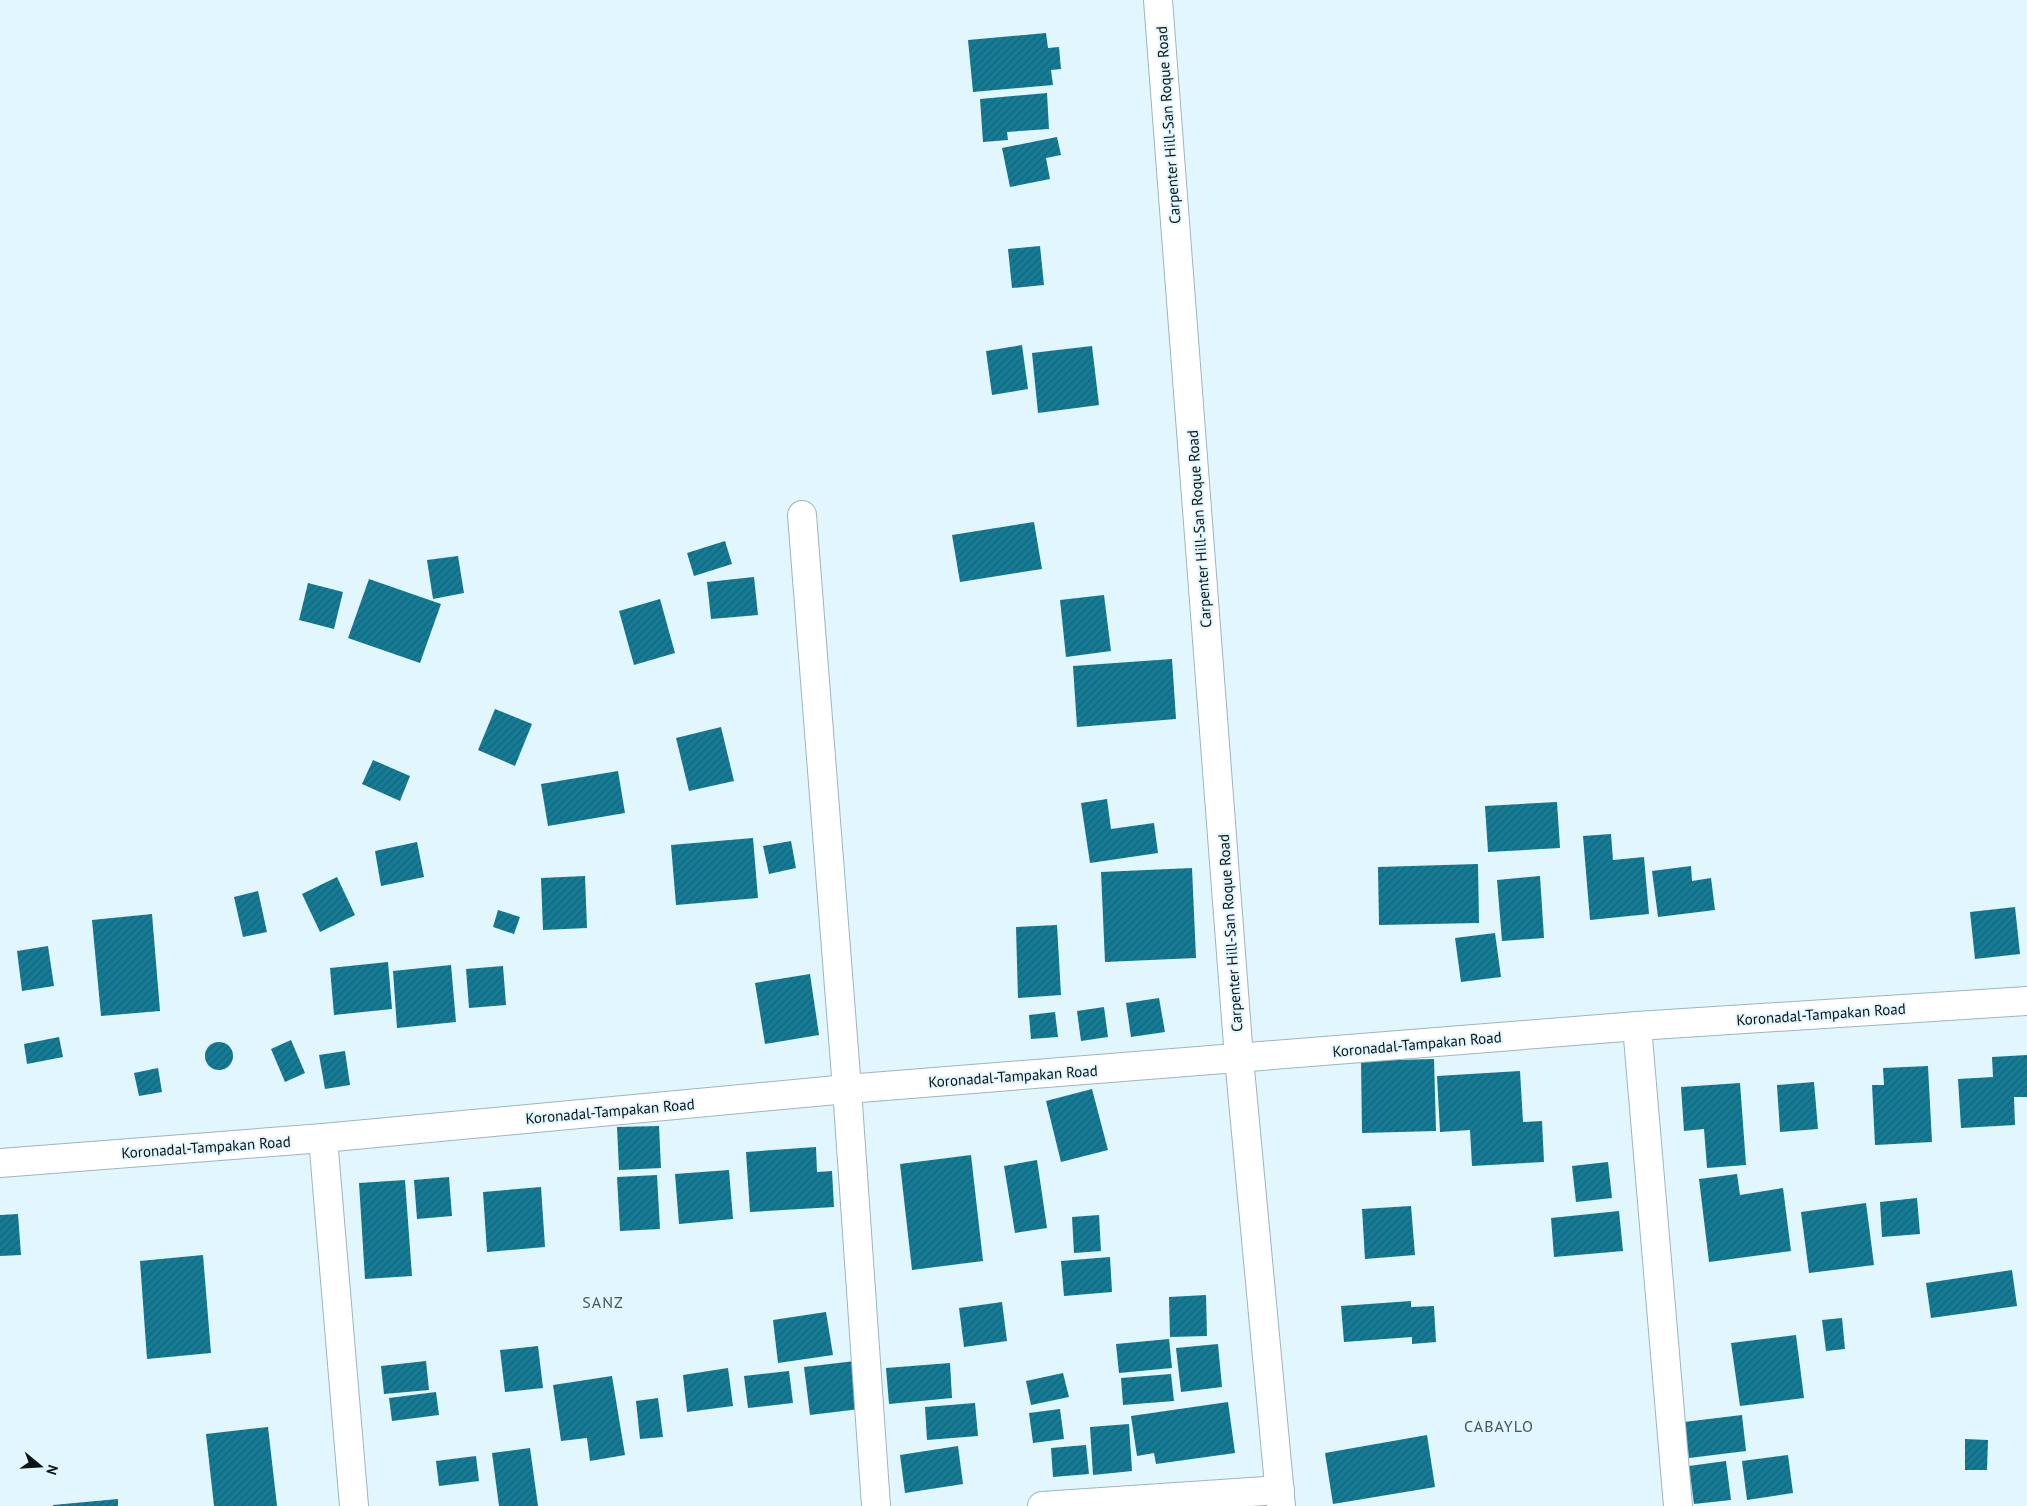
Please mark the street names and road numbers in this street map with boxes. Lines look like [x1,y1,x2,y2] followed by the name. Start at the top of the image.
[1152,26,1184,224] street label: Carpenter Hill-San Roque Road
[1183,430,1215,628] street label: Carpenter Hill-San Roque Road
[1214,834,1246,1032] street label: Carpenter Hill-San Roque Road
[1736,999,1906,1029] street label: Koronadal-Tampakan Road
[1332,1027,1502,1061] street label: Koronadal-Tampakan Road
[928,1061,1098,1091] street label: Koronadal-Tampakan Road
[525,1094,695,1128] street label: Koronadal-Tampakan Road
[121,1132,291,1162] street label: Koronadal-Tampakan Road

